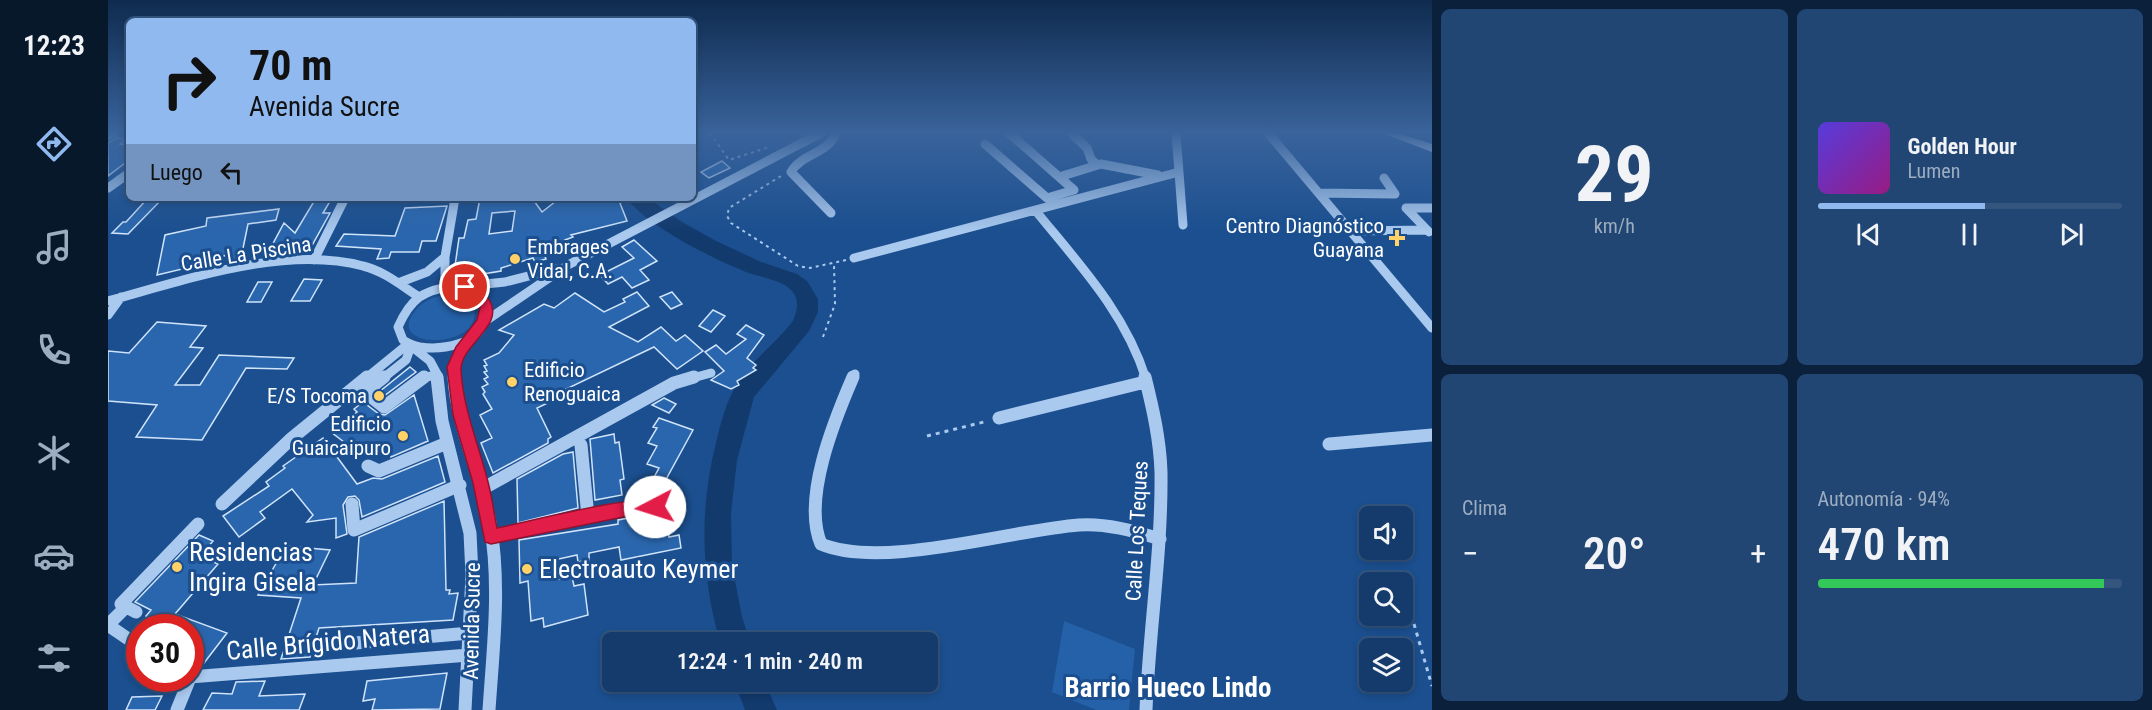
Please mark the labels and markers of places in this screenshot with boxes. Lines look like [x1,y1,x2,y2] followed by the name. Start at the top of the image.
[1226,214,1384,262] place label: Centro Diagnóstico Guayana
[1388,229,1406,247] marker: Centro Diagnóstico Guayana
[527,235,613,283] place label: Embrages Vidal, C.A.
[508,252,522,266] marker: Embrages Vidal, C.A.
[439,261,490,312] pin
[524,358,621,406] place label: Edificio Renoguaica
[505,375,519,389] marker: Edificio Renoguaica
[267,384,367,408] place label: E/S Tocoma
[372,389,386,403] marker: E/S Tocoma
[292,412,391,460] place label: Edificio Guaicaipuro
[396,429,410,443] marker: Edificio Guaicaipuro
[189,537,317,597] place label: Residencias Ingira Gisela
[539,554,738,584] place label: Electroauto Keymer
[170,560,184,574] marker: Residencias Ingira Gisela
[520,562,534,576] marker: Electroauto Keymer

